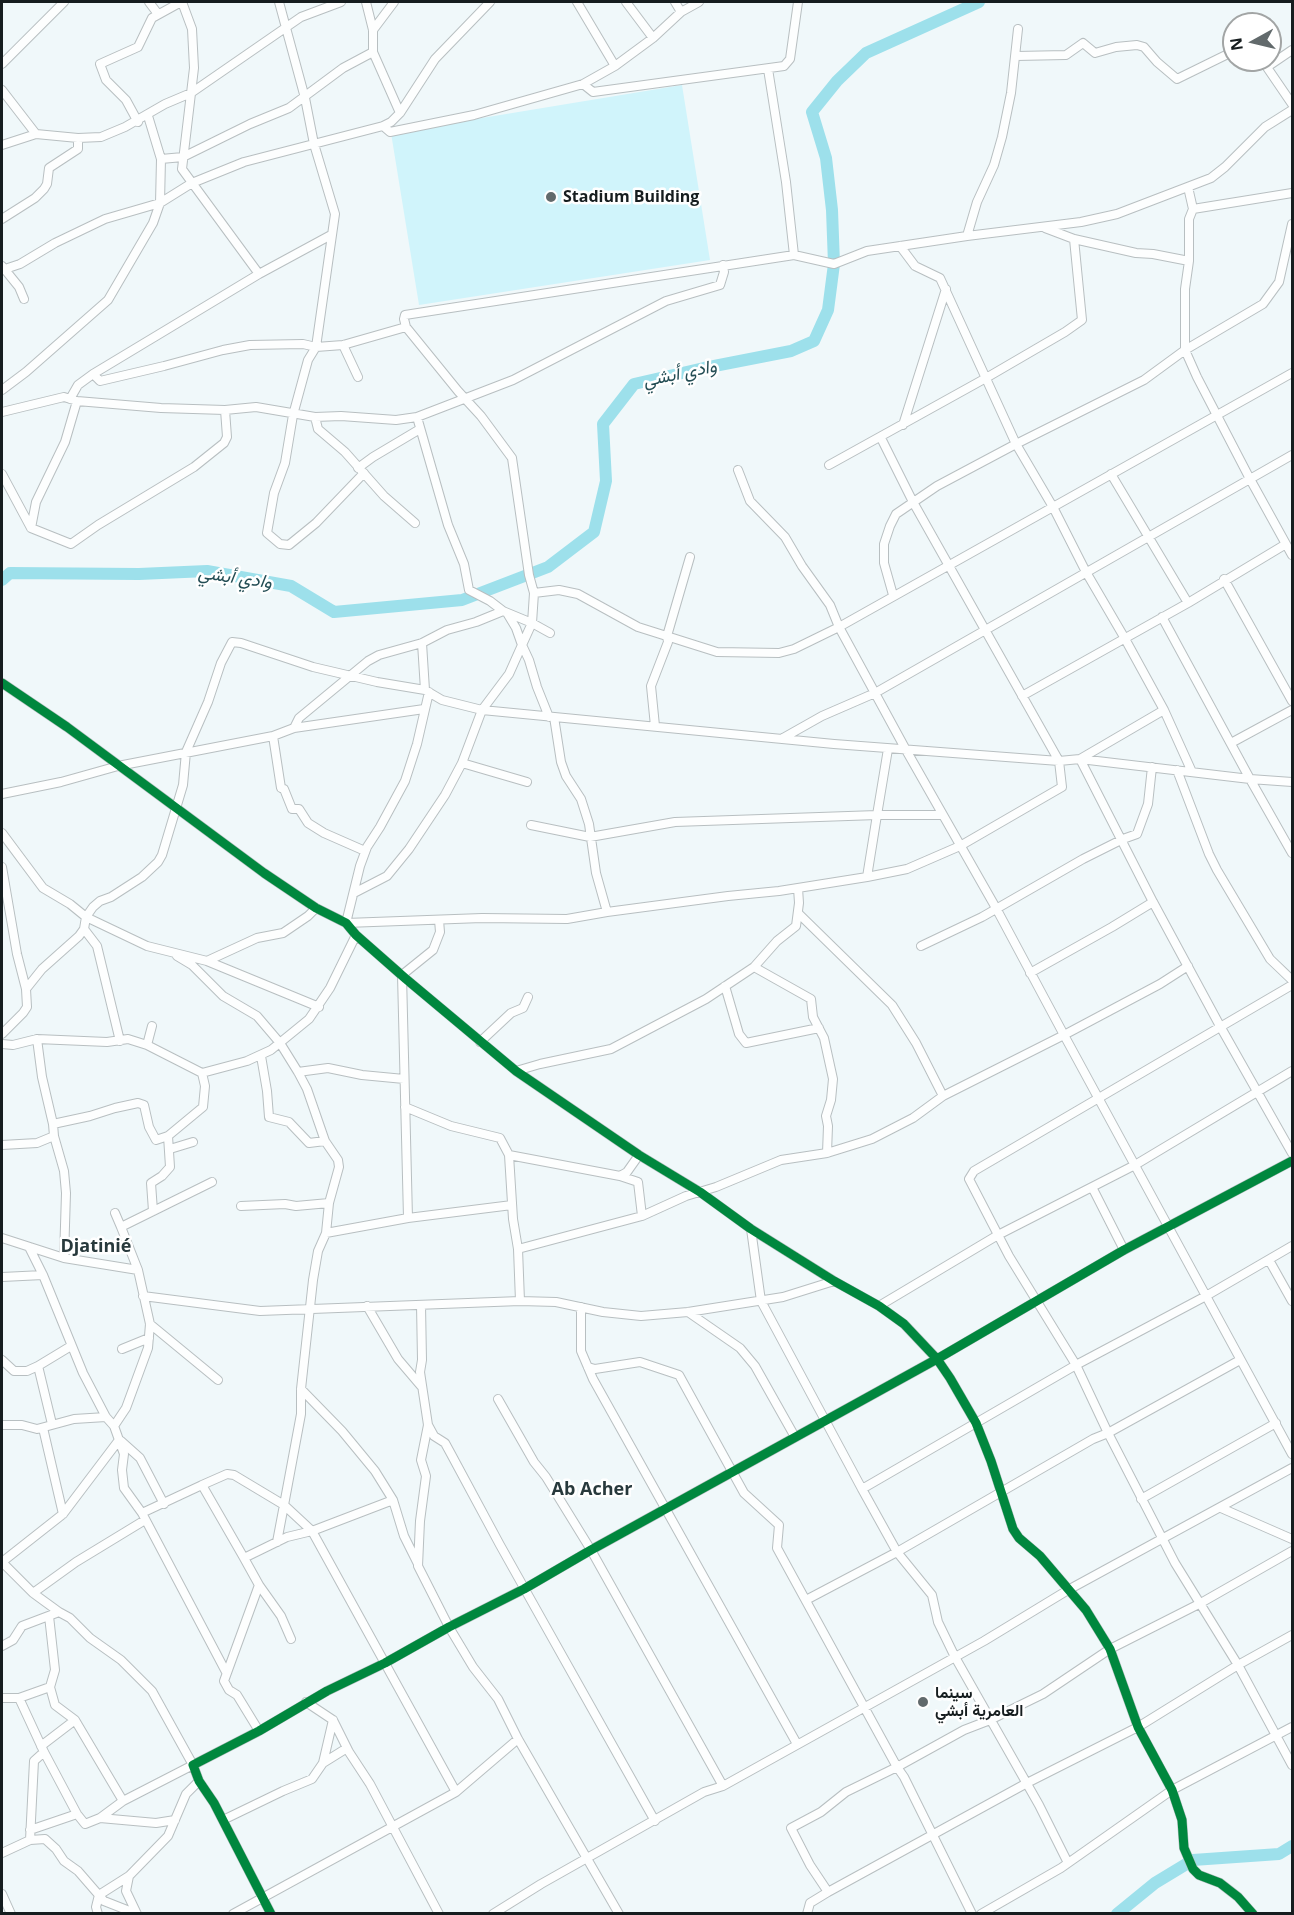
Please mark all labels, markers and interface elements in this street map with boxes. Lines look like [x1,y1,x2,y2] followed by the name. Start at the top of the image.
[1222,12,1282,72] north arrow
[1224,36,1248,52] text: N
[563,187,699,207] place label: Stadium Building
[544,190,558,204] marker: Stadium Building
[641,356,719,392] water label: وادي أبشي
[197,562,273,594] water label: وادي أبشي
[61,1236,131,1258] district label: Djatinié
[552,1479,632,1501] district label: Ab Acher
[935,1683,1023,1721] place label: سينما العامرية أبشي
[916,1695,930,1709] marker: سينما العامرية أبشي

